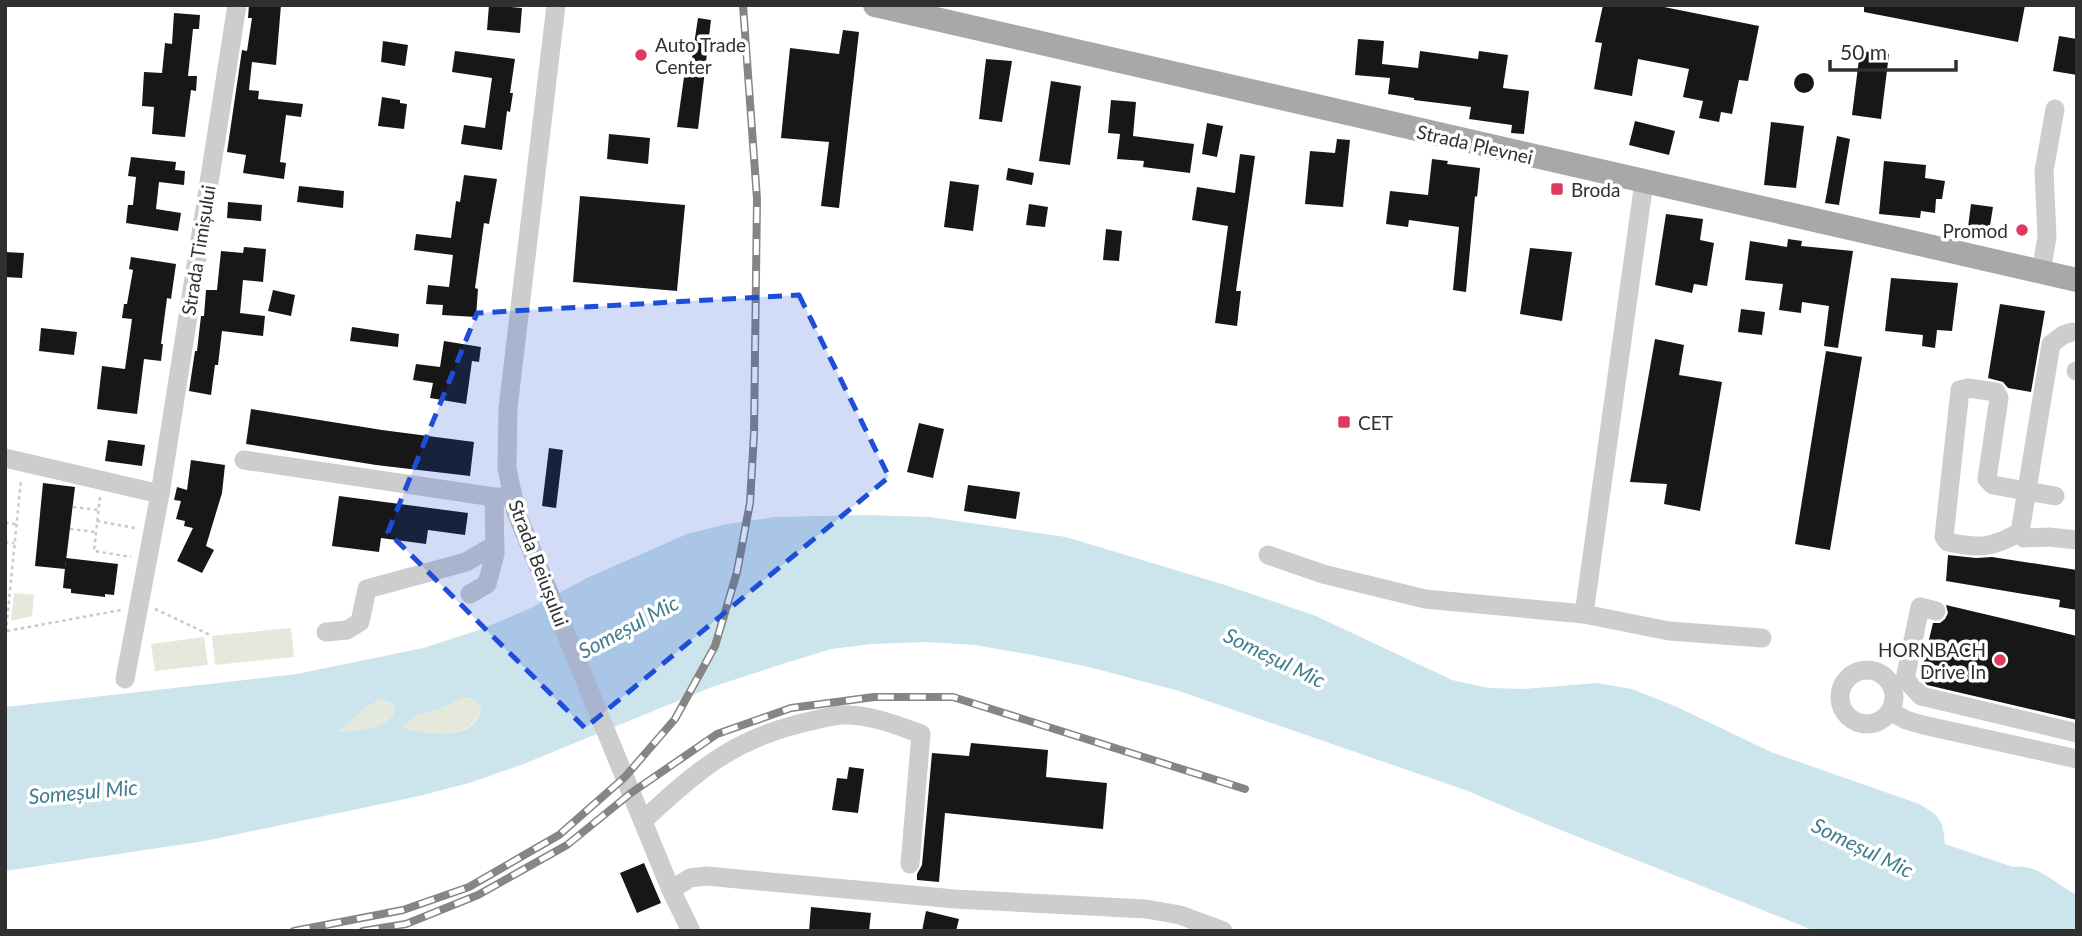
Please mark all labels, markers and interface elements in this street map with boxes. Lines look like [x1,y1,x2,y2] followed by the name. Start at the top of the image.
[1830,28,1956,72] scale bar
[655,33,746,78] place label: Auto Trade Center
[1840,39,1887,64] text: 50 m
[633,47,649,63] marker: Auto Trade Center
[1415,119,1535,169] street label: Strada Plevnei
[1571,178,1620,201] place label: Broda
[1549,181,1565,197] marker: Broda
[176,183,220,317] street label: Strada Timișului
[1942,219,2008,242] place label: Promod
[2014,222,2030,238] marker: Promod
[1358,411,1393,434] place label: CET
[1336,414,1352,430] marker: CET
[504,496,574,630] street label: Strada Beiușului
[574,589,683,663] water label: Someșul Mic
[1220,622,1330,692] water label: Someșul Mic
[1878,638,1986,683] place label: HORNBACH Drive In
[1992,652,2008,668] marker: HORNBACH Drive In
[27,774,139,808] water label: Someșul Mic
[1808,812,1918,882] water label: Someșul Mic

